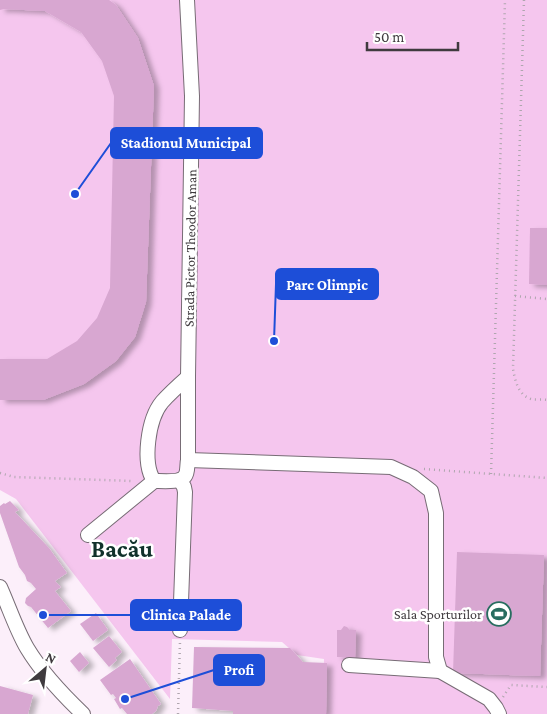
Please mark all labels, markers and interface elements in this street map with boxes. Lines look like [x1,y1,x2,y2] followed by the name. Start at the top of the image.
[367,20,458,52] scale bar
[374,29,404,45] text: 50 m
[111,128,262,158] callout: Stadionul Municipal
[121,135,252,151] text: Stadionul Municipal
[181,169,199,327] street label: Strada Pictor Theodor Aman
[276,269,378,299] callout: Parc Olimpic
[286,277,368,293] text: Parc Olimpic
[91,535,153,562] district label: Bacău
[131,600,241,630] callout: Clinica Palade
[486,601,512,627] sports icon: Sala Sporturilor
[394,606,482,622] place label: Sala Sporturilor
[141,607,231,623] text: Clinica Palade
[20,644,70,694] north arrow
[43,648,59,667] text: N
[214,655,264,685] callout: Profi
[224,662,254,678] text: Profi

